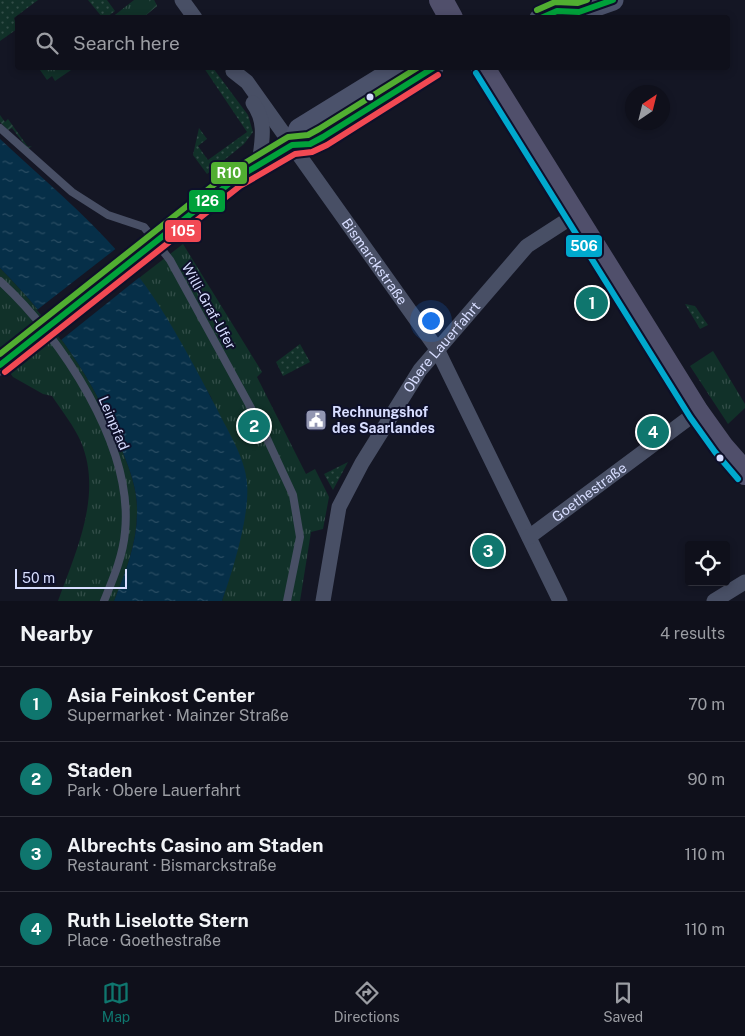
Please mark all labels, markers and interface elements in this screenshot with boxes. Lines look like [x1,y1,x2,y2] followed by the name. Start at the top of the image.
[15,15,730,70] search box
[33,29,61,57] icon: search
[73,32,180,54] text: Search here
[625,85,670,130] north arrow
[365,92,375,102] unlabelled marker
[210,161,248,185] line badge: R10
[217,165,241,181] text: R10
[188,189,226,213] line badge: 126
[195,193,219,209] text: 126
[339,215,411,308] street label: Bismarckstraße
[164,219,202,243] line badge: 105
[171,223,195,239] text: 105
[565,234,603,258] line badge: 506
[570,238,598,254] text: 506
[179,260,239,352] street label: Willi-Graf-Ufer
[576,284,608,322] pin: 1
[400,298,483,395] street label: Obere Lauerfahrt
[418,308,444,334] your location
[95,394,133,452] street label: Leinpfad
[332,404,435,436] place label: Rechnungshof des Saarlandes
[238,407,270,445] pin: 2
[304,408,328,432] public building icon: Rechnungshof des Saarlandes
[637,413,669,451] pin: 4
[715,453,725,463] unlabelled marker
[549,459,630,525] street label: Goethestraße
[472,532,504,570] pin: 3
[685,541,730,586] map controls
[685,541,730,586] button: locate
[15,566,128,589] scale bar
[22,570,55,586] text: 50 m
[20,621,93,646] text: Nearby
[660,624,725,643] text: 4 results
[67,684,255,706] text: Asia Feinkost Center
[33,695,39,714] text: 1
[688,695,725,714] text: 70 m
[67,706,289,725] text: Supermarket · Mainzer Straße
[67,759,132,781] text: Staden
[31,770,41,789] text: 2
[688,770,725,789] text: 90 m
[67,781,241,800] text: Park · Obere Lauerfahrt
[67,834,324,856] text: Albrechts Casino am Staden
[31,845,41,864] text: 3
[684,845,725,864] text: 110 m
[67,856,277,875] text: Restaurant · Bismarckstraße
[67,909,249,931] text: Ruth Liselotte Stern
[31,920,41,939] text: 4
[684,920,725,939] text: 110 m
[67,931,221,950] text: Place · Goethestraße
[102,979,130,1025] tab: Map
[334,979,400,1025] tab: Directions
[603,979,643,1025] tab: Saved

